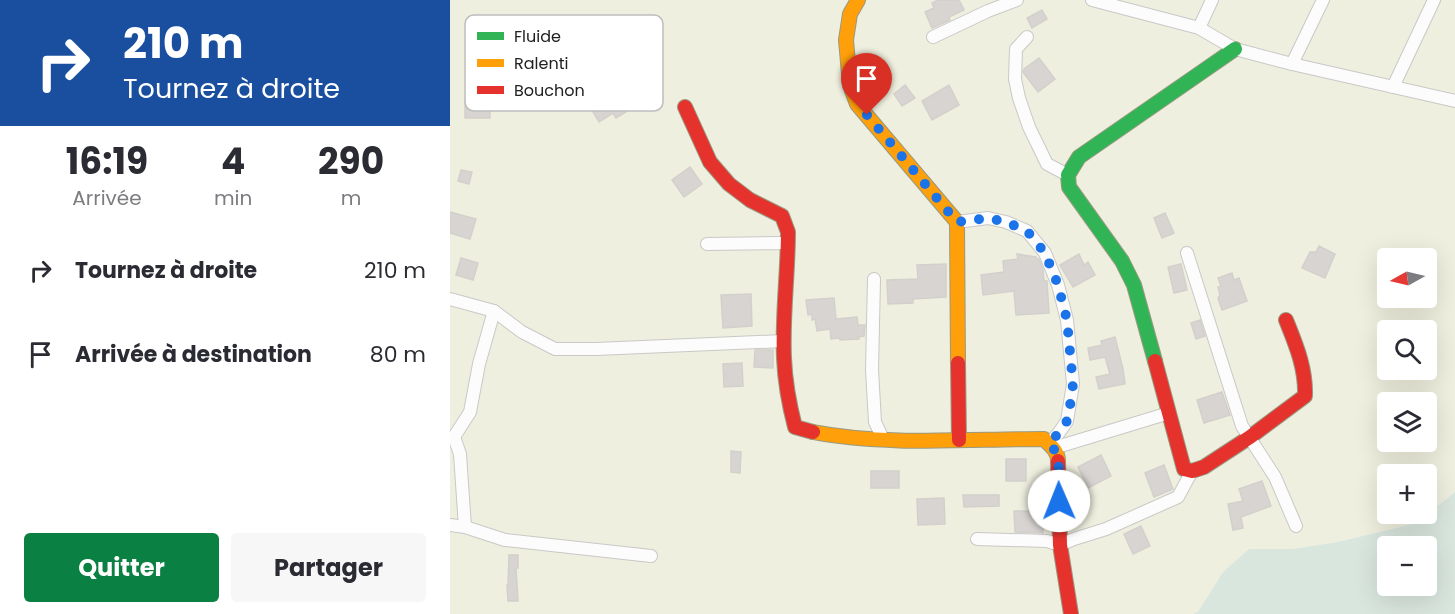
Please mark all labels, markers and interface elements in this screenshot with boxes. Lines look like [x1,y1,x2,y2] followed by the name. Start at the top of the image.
[123,14,244,73] text: 210 m
[465,15,663,111] legend
[24,24,102,102] icon: right
[514,25,561,48] text: Fluide
[514,52,568,75] text: Ralenti
[841,53,892,115] pin
[850,62,883,95] icon: arrive
[123,70,340,107] text: Tournez à droite
[514,79,585,102] text: Bouchon
[66,136,148,187] text: 16:19
[221,136,245,187] text: 4
[318,136,384,187] text: 290
[72,184,142,212] text: Arrivée
[214,184,252,212] text: min
[341,184,361,212] text: m
[1377,248,1437,308] north arrow
[1377,248,1437,596] map controls
[24,254,57,287] icon: right
[75,255,257,286] text: Tournez à droite
[364,255,426,286] text: 210 m
[1377,320,1437,380] button: search
[24,338,57,371] icon: arrive
[75,339,312,370] text: Arrivée à destination
[370,339,426,370] text: 80 m
[1377,392,1437,452] button: layers
[1377,464,1437,524] button: +
[1027,469,1091,533] position arrow
[24,533,219,602] button: Quitter
[231,533,426,602] button: Partager
[1377,536,1437,596] button: −

